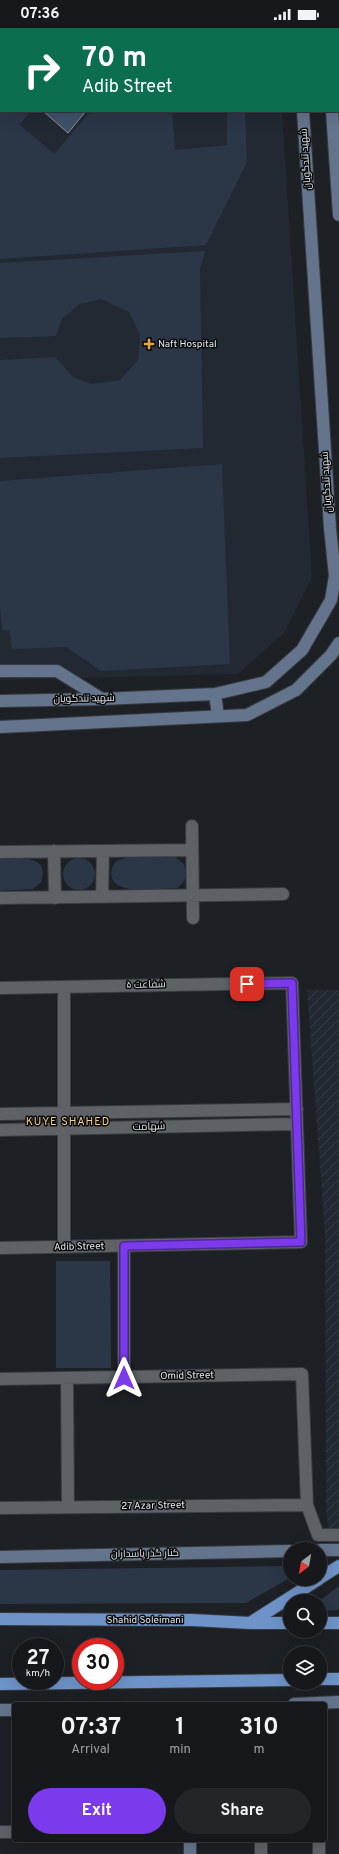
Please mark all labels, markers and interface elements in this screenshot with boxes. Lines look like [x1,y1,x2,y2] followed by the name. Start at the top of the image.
[20,5,60,24] text: 07:36
[82,41,147,77] text: 70 m
[16,44,68,96] icon: right
[82,76,173,99] text: Adib Street
[297,128,315,190] street label: شهید تندگویان
[143,338,155,350] marker: Naft Hospital
[158,338,217,351] place label: Naft Hospital
[318,451,336,513] street label: شهید تندگویان
[53,692,115,706] street label: شهید تندگویان
[230,967,264,1001] pin
[236,973,258,995] icon: arrive
[126,978,166,992] street label: شفاعت ۵
[26,1115,110,1129] district label: KUYE SHAHED
[133,1120,165,1134] street label: شهامت
[54,1240,105,1254] street label: Adib Street
[103,1357,145,1399] position arrow
[160,1369,214,1383] street label: Omid Street
[121,1499,185,1513] street label: 27 Azar Street
[283,1542,327,1586] north arrow
[283,1542,327,1690] map controls
[111,1547,179,1561] street label: کنار گذر پاسداران
[283,1594,327,1638] button: search
[106,1614,184,1627] street label: Shahid Soleimani
[72,1638,124,1690] speed limit sign: 30
[27,1646,49,1672] text: 27
[283,1646,327,1690] button: layers
[26,1667,50,1680] text: km/h
[60,1713,121,1743] text: 07:37
[175,1713,185,1743] text: 1
[239,1713,279,1743] text: 310
[71,1742,110,1758] text: Arrival
[169,1742,191,1758] text: min
[253,1742,264,1758] text: m
[28,1788,166,1834] button: Exit
[174,1788,311,1834] button: Share

